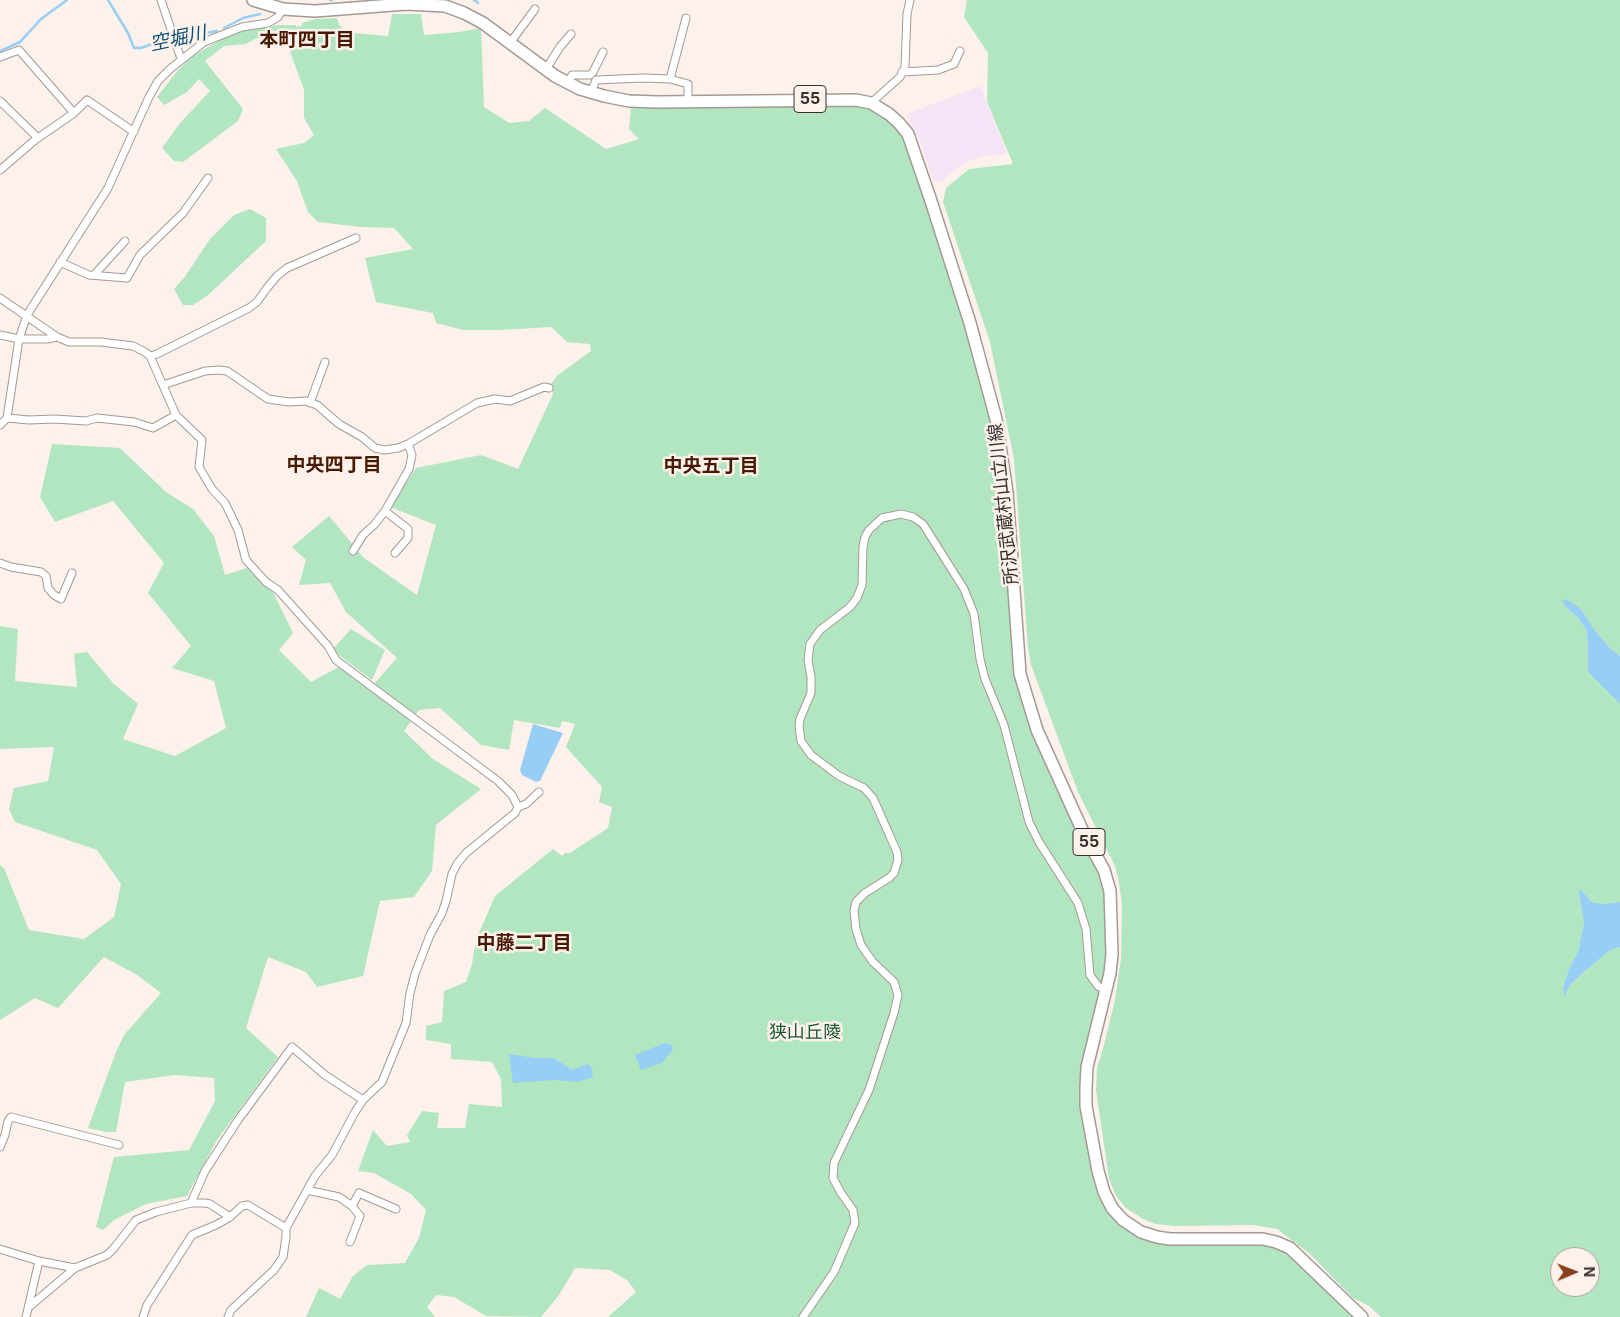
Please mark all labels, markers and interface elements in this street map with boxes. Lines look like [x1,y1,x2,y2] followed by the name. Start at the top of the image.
[148,22,208,56] water label: 空堀川
[260,29,354,51] district label: 本町四丁目
[794,86,826,112] road number: 55
[985,422,1023,586] street label: 所沢武蔵村山立川線
[287,454,381,476] district label: 中央四丁目
[664,455,758,477] district label: 中央五丁目
[1073,829,1105,856] road number: 55
[477,932,571,954] district label: 中藤二丁目
[769,1022,841,1044] park label: 狭山丘陵
[1550,1247,1600,1297] north arrow
[1581,1266,1598,1277] text: N

